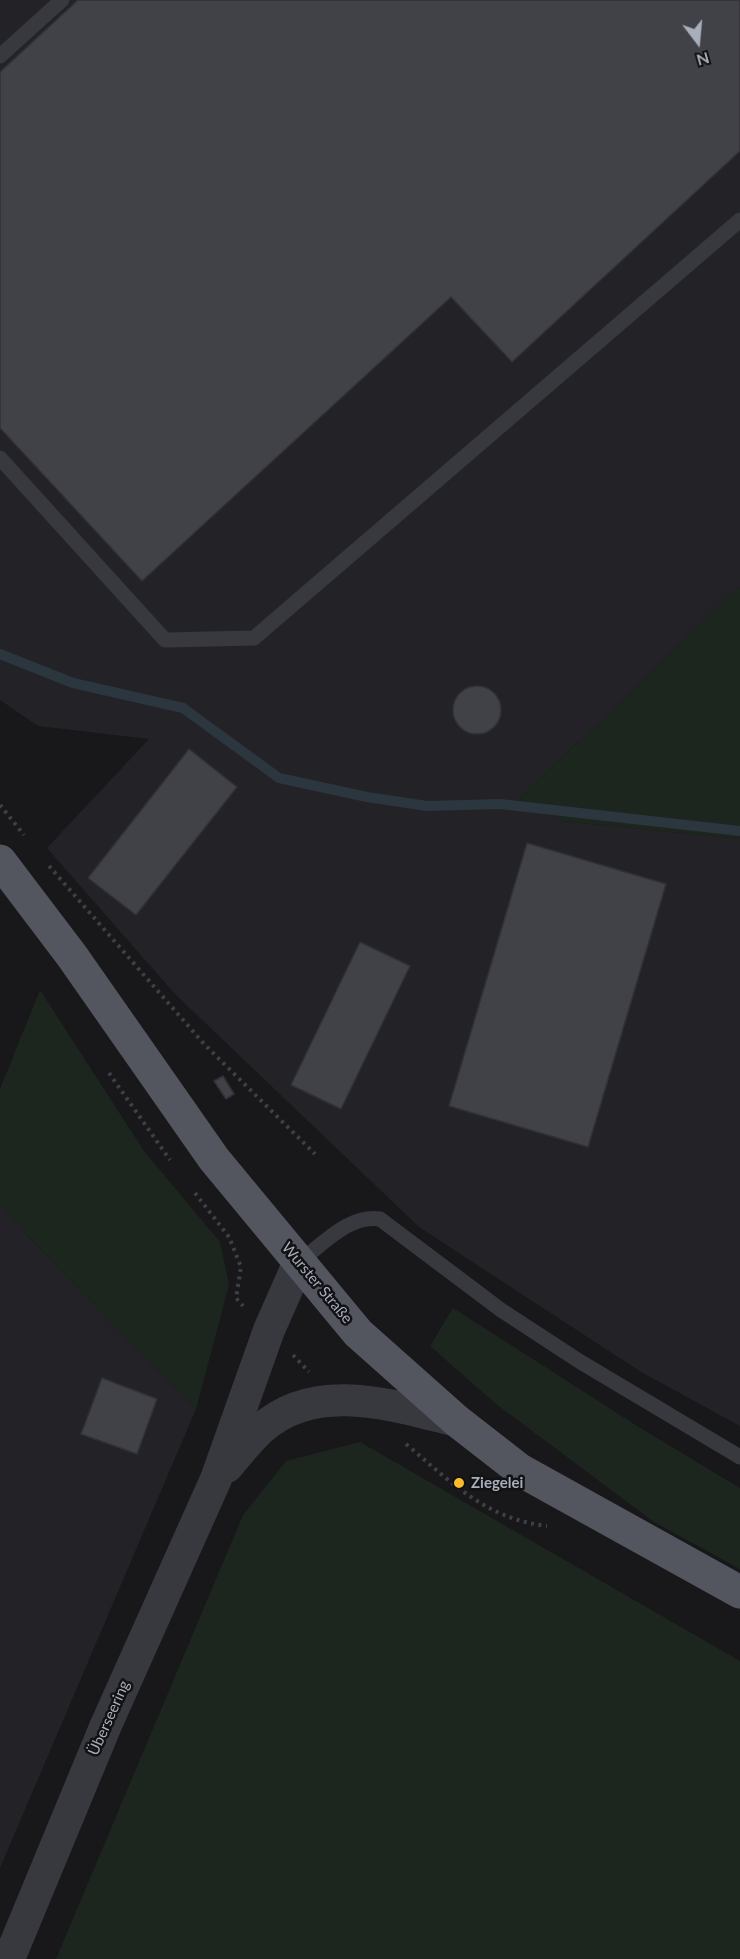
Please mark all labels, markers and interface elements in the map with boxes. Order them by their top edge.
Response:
north arrow [668,12,728,72]
text: N [695,49,712,71]
street label: Wurster Straße [278,1239,356,1327]
place label: Ziegelei [471,1474,523,1492]
marker: Ziegelei [452,1476,466,1490]
street label: Überseering [84,1678,134,1758]

